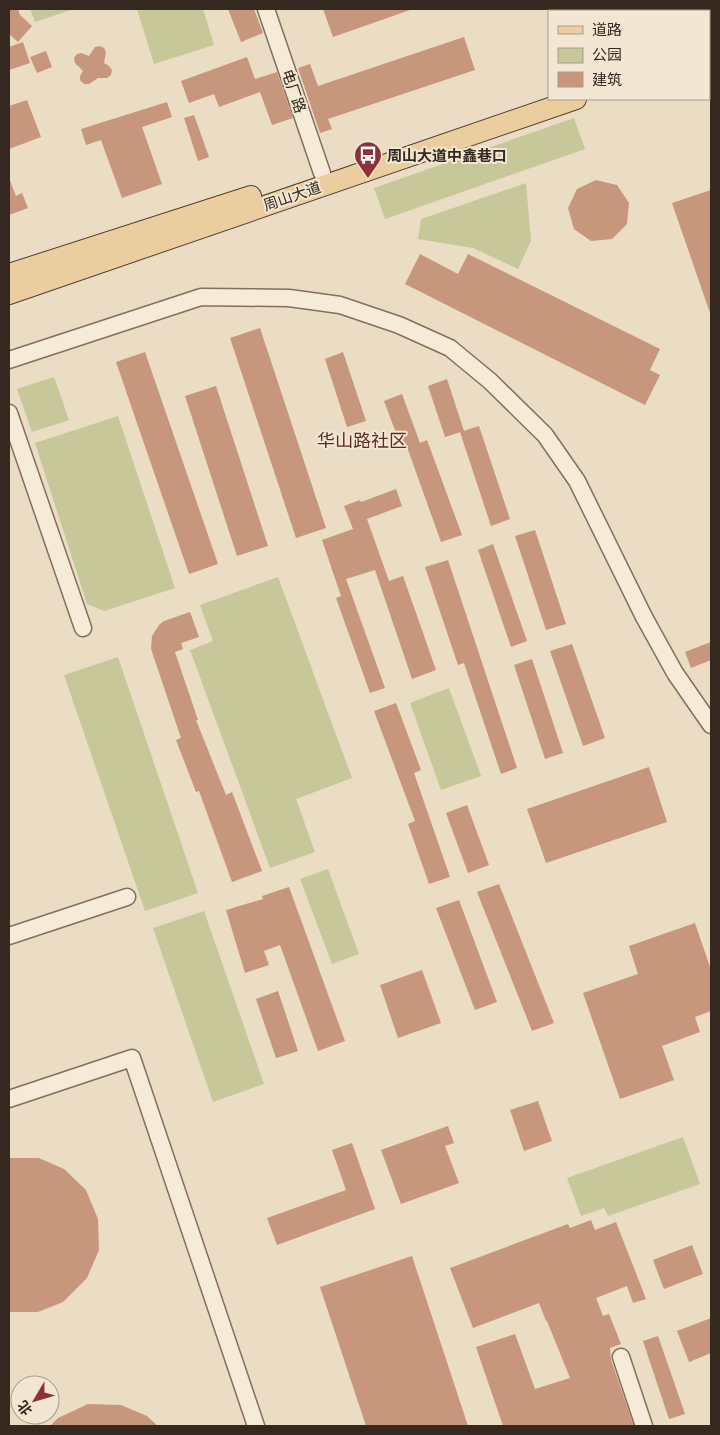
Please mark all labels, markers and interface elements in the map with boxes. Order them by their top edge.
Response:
legend [548,10,710,100]
text: 道路 [592,20,622,39]
text: 公园 [592,45,622,64]
street label: 电厂路 [278,67,310,115]
text: 建筑 [592,70,622,89]
bus stop icon: 周山大道中鑫巷口 [353,140,383,179]
place label: 周山大道中鑫巷口 [387,146,507,165]
street label: 周山大道 [261,177,323,215]
district label: 华山路社区 [317,429,407,452]
north arrow [10,1375,60,1425]
text: 北 [13,1397,36,1419]

